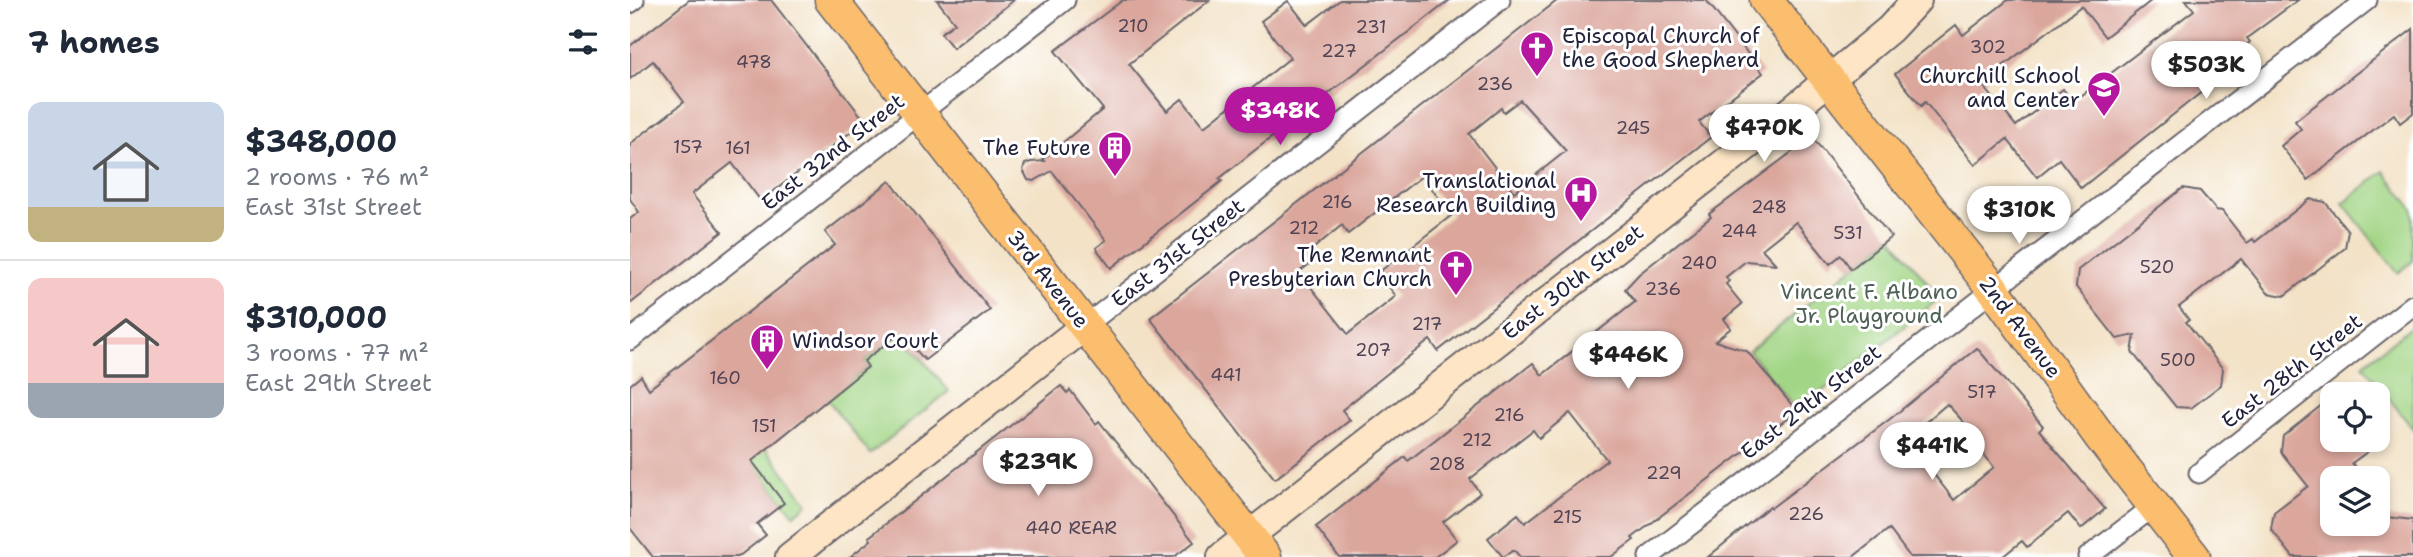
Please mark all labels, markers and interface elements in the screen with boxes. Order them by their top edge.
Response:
house number: 210 [1117,14,1149,38]
house number: 231 [1356,15,1386,39]
text: 7 homes [28,22,160,63]
place label: Episcopal Church of the Good Shepherd [1562,22,1760,74]
icon: filters [564,23,602,61]
church icon: Episcopal Church of the Good Shepherd [1518,29,1556,78]
house number: 302 [1970,35,2006,59]
house number: 227 [1321,39,1357,63]
pin: $503K [2157,42,2255,101]
text: $503K [2167,49,2245,79]
house number: 478 [736,50,772,74]
place label: Churchill School and Center [1919,62,2081,114]
school or university icon: Churchill School and Center [2085,69,2123,118]
house number: 236 [1477,72,1513,96]
street label: East 32nd Street [756,87,910,217]
pin: $348K [1231,88,1329,147]
text: $348K [1240,95,1320,125]
pin: $470K [1715,104,1813,164]
text: $470K [1725,112,1803,142]
house number: 245 [1616,116,1650,140]
text: $348,000 [245,121,397,162]
building icon: The Future [1096,129,1134,178]
icon: home [84,130,168,214]
place label: The Future [983,134,1091,162]
house number: 157 [673,135,703,159]
house number: 161 [725,136,751,160]
text: 2 rooms · 76 m² [245,162,429,192]
place label: Translational Research Building [1376,167,1557,219]
hospital icon: Translational Research Building [1562,174,1600,223]
pin: $310K [1970,187,2068,246]
house number: 216 [1321,190,1353,214]
text: East 31st Street [245,192,422,222]
street label: East 31st Street [1106,192,1250,314]
text: $310K [1983,194,2055,224]
house number: 248 [1751,195,1787,219]
house number: 212 [1289,216,1319,240]
street label: East 30th Street [1497,218,1649,346]
house number: 244 [1721,219,1757,243]
house number: 531 [1833,221,1863,245]
street label: 3rd Avenue [1001,224,1095,334]
place label: The Remnant Presbyterian Church [1228,241,1432,293]
church icon: The Remnant Presbyterian Church [1437,248,1475,297]
house number: 240 [1681,251,1717,275]
house number: 520 [2140,255,2174,279]
street label: 2nd Avenue [1972,270,2068,384]
house number: 236 [1645,277,1681,301]
park label: Vincent F. Albano Jr. Playground [1780,278,1958,330]
text: $310,000 [245,297,387,338]
icon: home [84,306,168,390]
street label: East 28th Street [2216,307,2368,435]
house number: 217 [1412,312,1442,336]
building icon: Windsor Court [748,322,786,371]
place label: Windsor Court [792,327,939,355]
pin: $446K [1579,332,1677,391]
text: 3 rooms · 77 m² [245,338,429,368]
house number: 207 [1355,338,1391,362]
street label: East 29th Street [1735,338,1887,466]
text: $446K [1588,339,1668,369]
house number: 500 [2160,348,2196,372]
house number: 441 [1210,363,1242,387]
house number: 160 [709,366,741,390]
text: East 29th Street [245,368,432,398]
house number: 517 [1967,380,1997,404]
map controls [2320,382,2390,536]
button: locate [2320,382,2390,452]
house number: 216 [1493,403,1525,427]
house number: 151 [751,414,777,438]
pin: $441K [1883,422,1981,482]
house number: 212 [1462,428,1492,452]
text: $441K [1896,430,1968,460]
pin: $239K [989,438,1087,498]
text: $239K [999,446,1077,476]
house number: 208 [1429,452,1465,476]
house number: 229 [1646,461,1682,485]
button: layers [2320,466,2390,536]
house number: 226 [1788,502,1824,526]
house number: 215 [1552,505,1582,529]
house number: 440 REAR [1025,516,1117,540]

